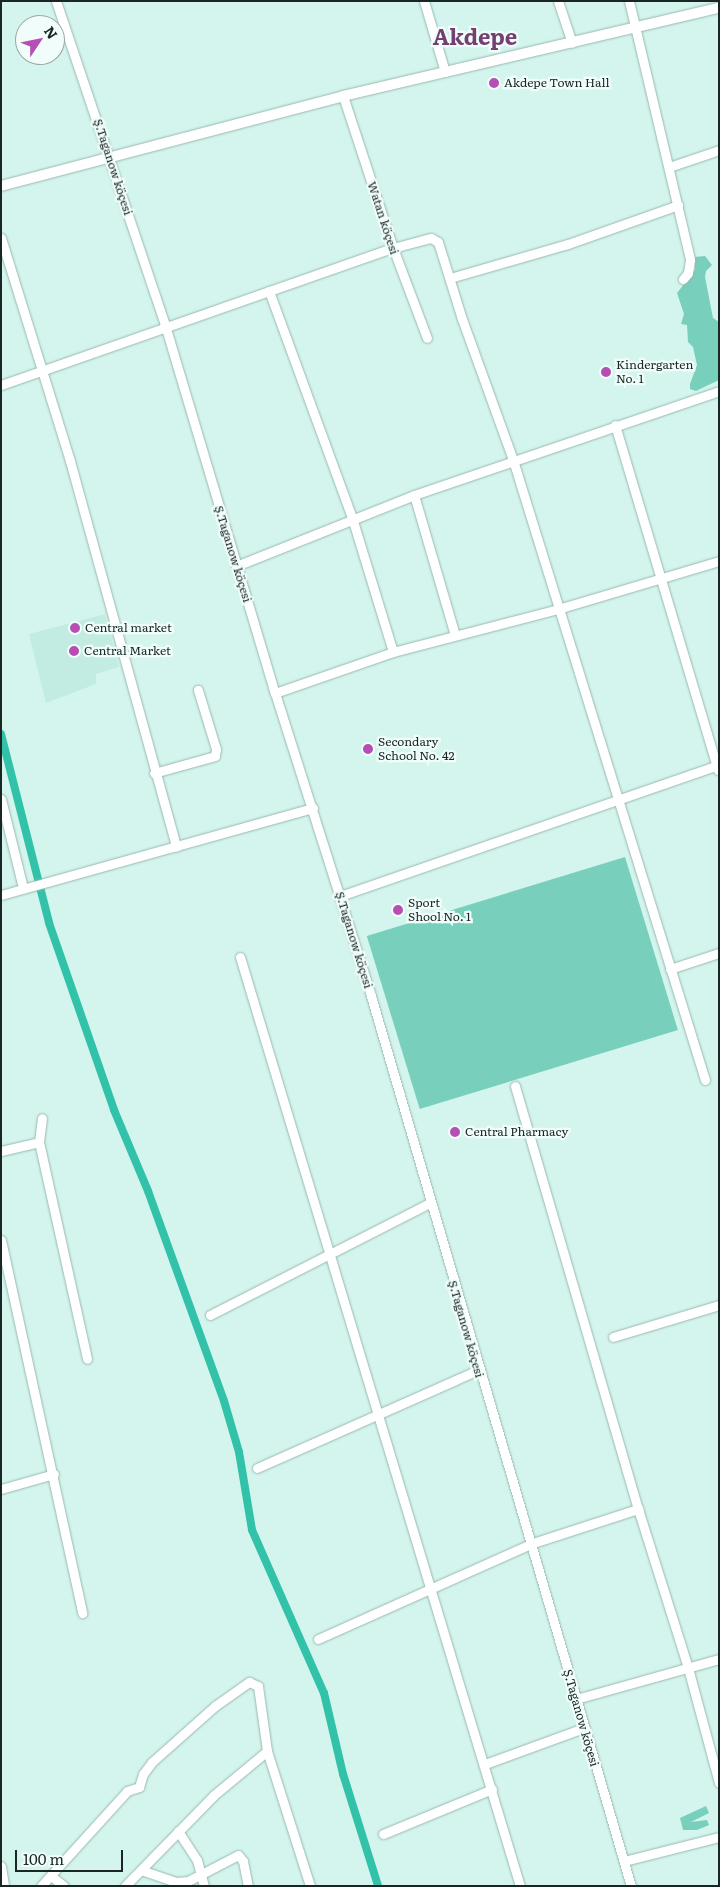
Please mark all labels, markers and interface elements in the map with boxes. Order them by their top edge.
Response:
north arrow [15,15,65,65]
text: N [40,22,63,43]
district label: Akdepe [433,23,517,49]
place label: Akdepe Town Hall [504,76,610,90]
marker: Akdepe Town Hall [488,77,500,89]
street label: Ş.Taganow köçesi [91,117,135,217]
street label: Watan köçesi [364,180,402,256]
place label: Kindergarten No. 1 [616,358,693,386]
marker: Kindergarten No. 1 [600,366,612,378]
street label: Ş.Taganow köçesi [211,504,255,604]
place label: Central market [85,621,172,635]
marker: Central market [69,622,81,634]
place label: Central Market [84,644,171,658]
marker: Central Market [68,645,80,657]
place label: Secondary School No. 42 [378,735,455,763]
marker: Secondary School No. 42 [362,743,374,755]
street label: Ş.Taganow köçesi [332,890,376,990]
place label: Sport Shool No. 1 [408,896,471,924]
marker: Sport Shool No. 1 [392,904,404,916]
place label: Central Pharmacy [465,1125,568,1139]
marker: Central Pharmacy [449,1126,461,1138]
street label: Ş.Taganow köçesi [445,1279,487,1379]
street label: Ş.Taganow köçesi [560,1668,602,1768]
scale bar [18,1840,125,1872]
text: 100 m [23,1847,64,1870]

